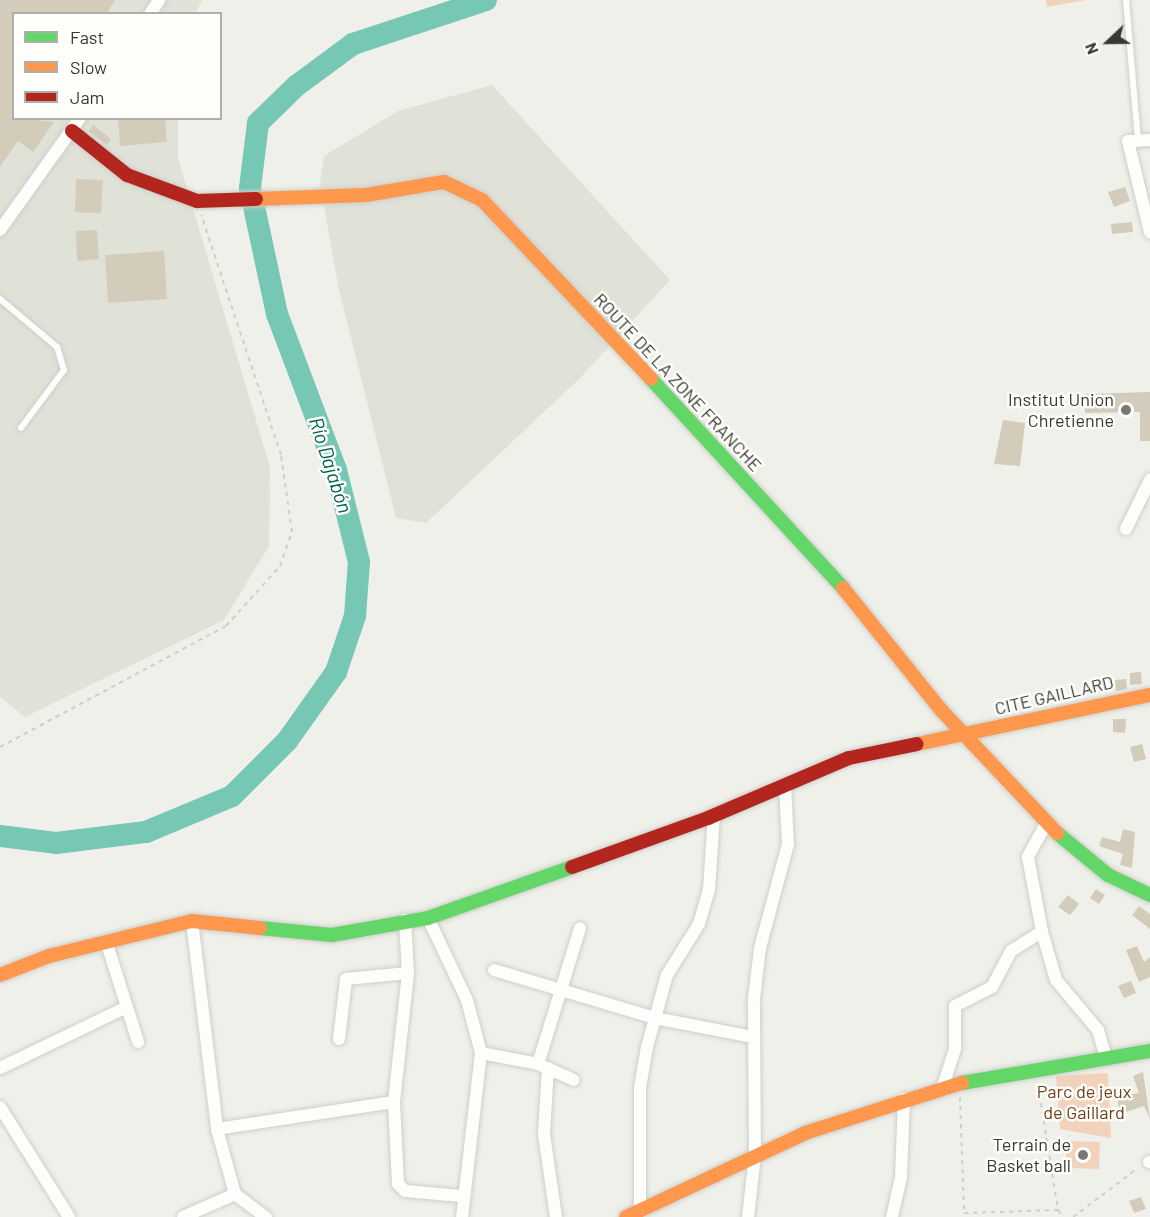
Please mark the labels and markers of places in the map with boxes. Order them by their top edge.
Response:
place label: Institut Union Chretienne [1008,389,1114,432]
marker: Institut Union Chretienne [1119,403,1133,417]
place label: Terrain de Basket ball [986,1134,1071,1176]
marker: Terrain de Basket ball [1076,1148,1090,1162]

